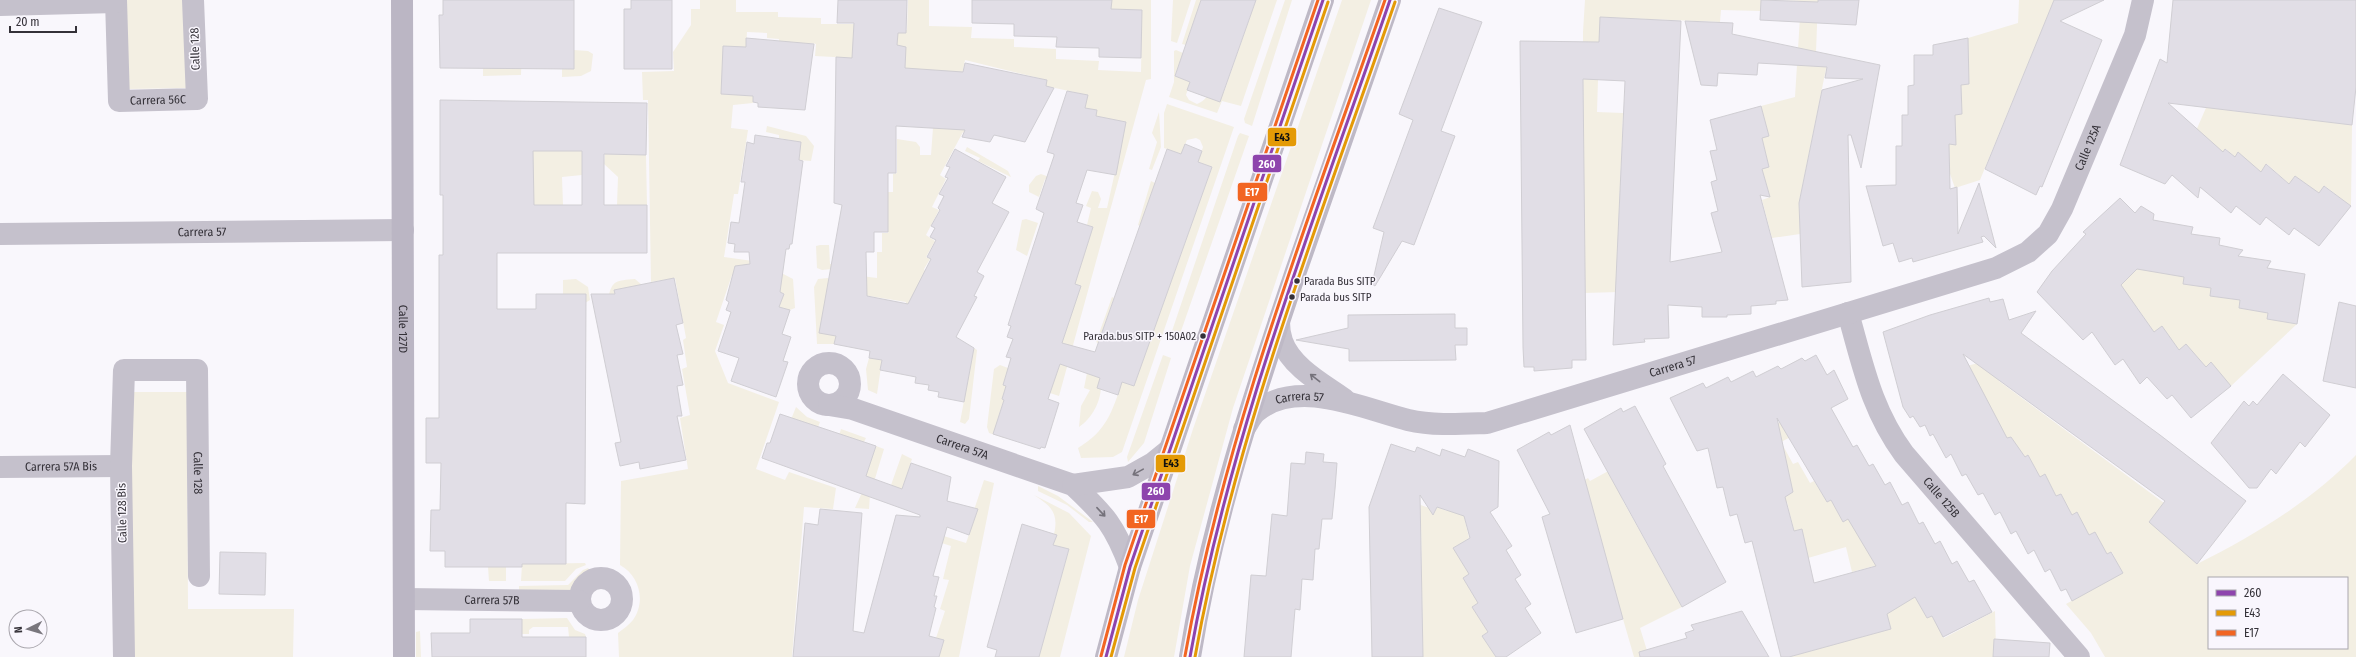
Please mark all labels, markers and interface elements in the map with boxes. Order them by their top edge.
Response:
scale bar [10,8,76,34]
text: 20 m [16,15,40,29]
street label: Calle 128 [187,27,203,71]
street label: Carrera 56C [130,92,186,108]
street label: Calle 125A [2072,122,2104,173]
line badge: E43 [1267,127,1297,147]
text: E43 [1274,131,1290,144]
line badge: 260 [1252,154,1282,173]
text: 260 [1258,158,1275,171]
line badge: E17 [1237,182,1268,202]
text: E17 [1245,186,1259,199]
street label: Carrera 57 [178,225,226,239]
place label: Parada Bus SITP [1304,275,1376,288]
marker: Parada Bus SITP [1292,276,1302,286]
place label: Parada bus SITP [1300,291,1372,304]
marker: Parada bus SITP [1287,292,1297,302]
street label: Calle 127D [396,305,410,353]
place label: Parada.bus SITP + 150A02 [1083,330,1196,343]
marker: Parada.bus SITP + 150A02 [1198,331,1208,341]
street label: Carrera 57 [1647,353,1698,380]
one-way arrow [1310,374,1321,382]
street label: Carrera 57 [1274,389,1325,407]
street label: Carrera 57A [934,431,991,463]
street label: Calle 128 [191,451,205,494]
line badge: E43 [1155,454,1186,473]
text: E43 [1163,457,1179,470]
street label: Carrera 57A Bis [25,459,97,474]
one-way arrow [1132,469,1144,477]
street label: Calle 125B [1920,474,1963,521]
line badge: 260 [1141,482,1171,501]
street label: Calle 128 Bis [114,483,130,543]
text: 260 [1147,485,1164,498]
one-way arrow [1096,507,1106,517]
line badge: E17 [1126,509,1156,529]
text: E17 [1134,513,1148,526]
legend [2208,577,2348,649]
text: 260 [2244,586,2262,600]
street label: Carrera 57B [464,593,520,607]
text: E43 [2244,606,2260,620]
north arrow [8,609,48,649]
text: N [12,626,25,634]
text: E17 [2244,626,2259,640]

